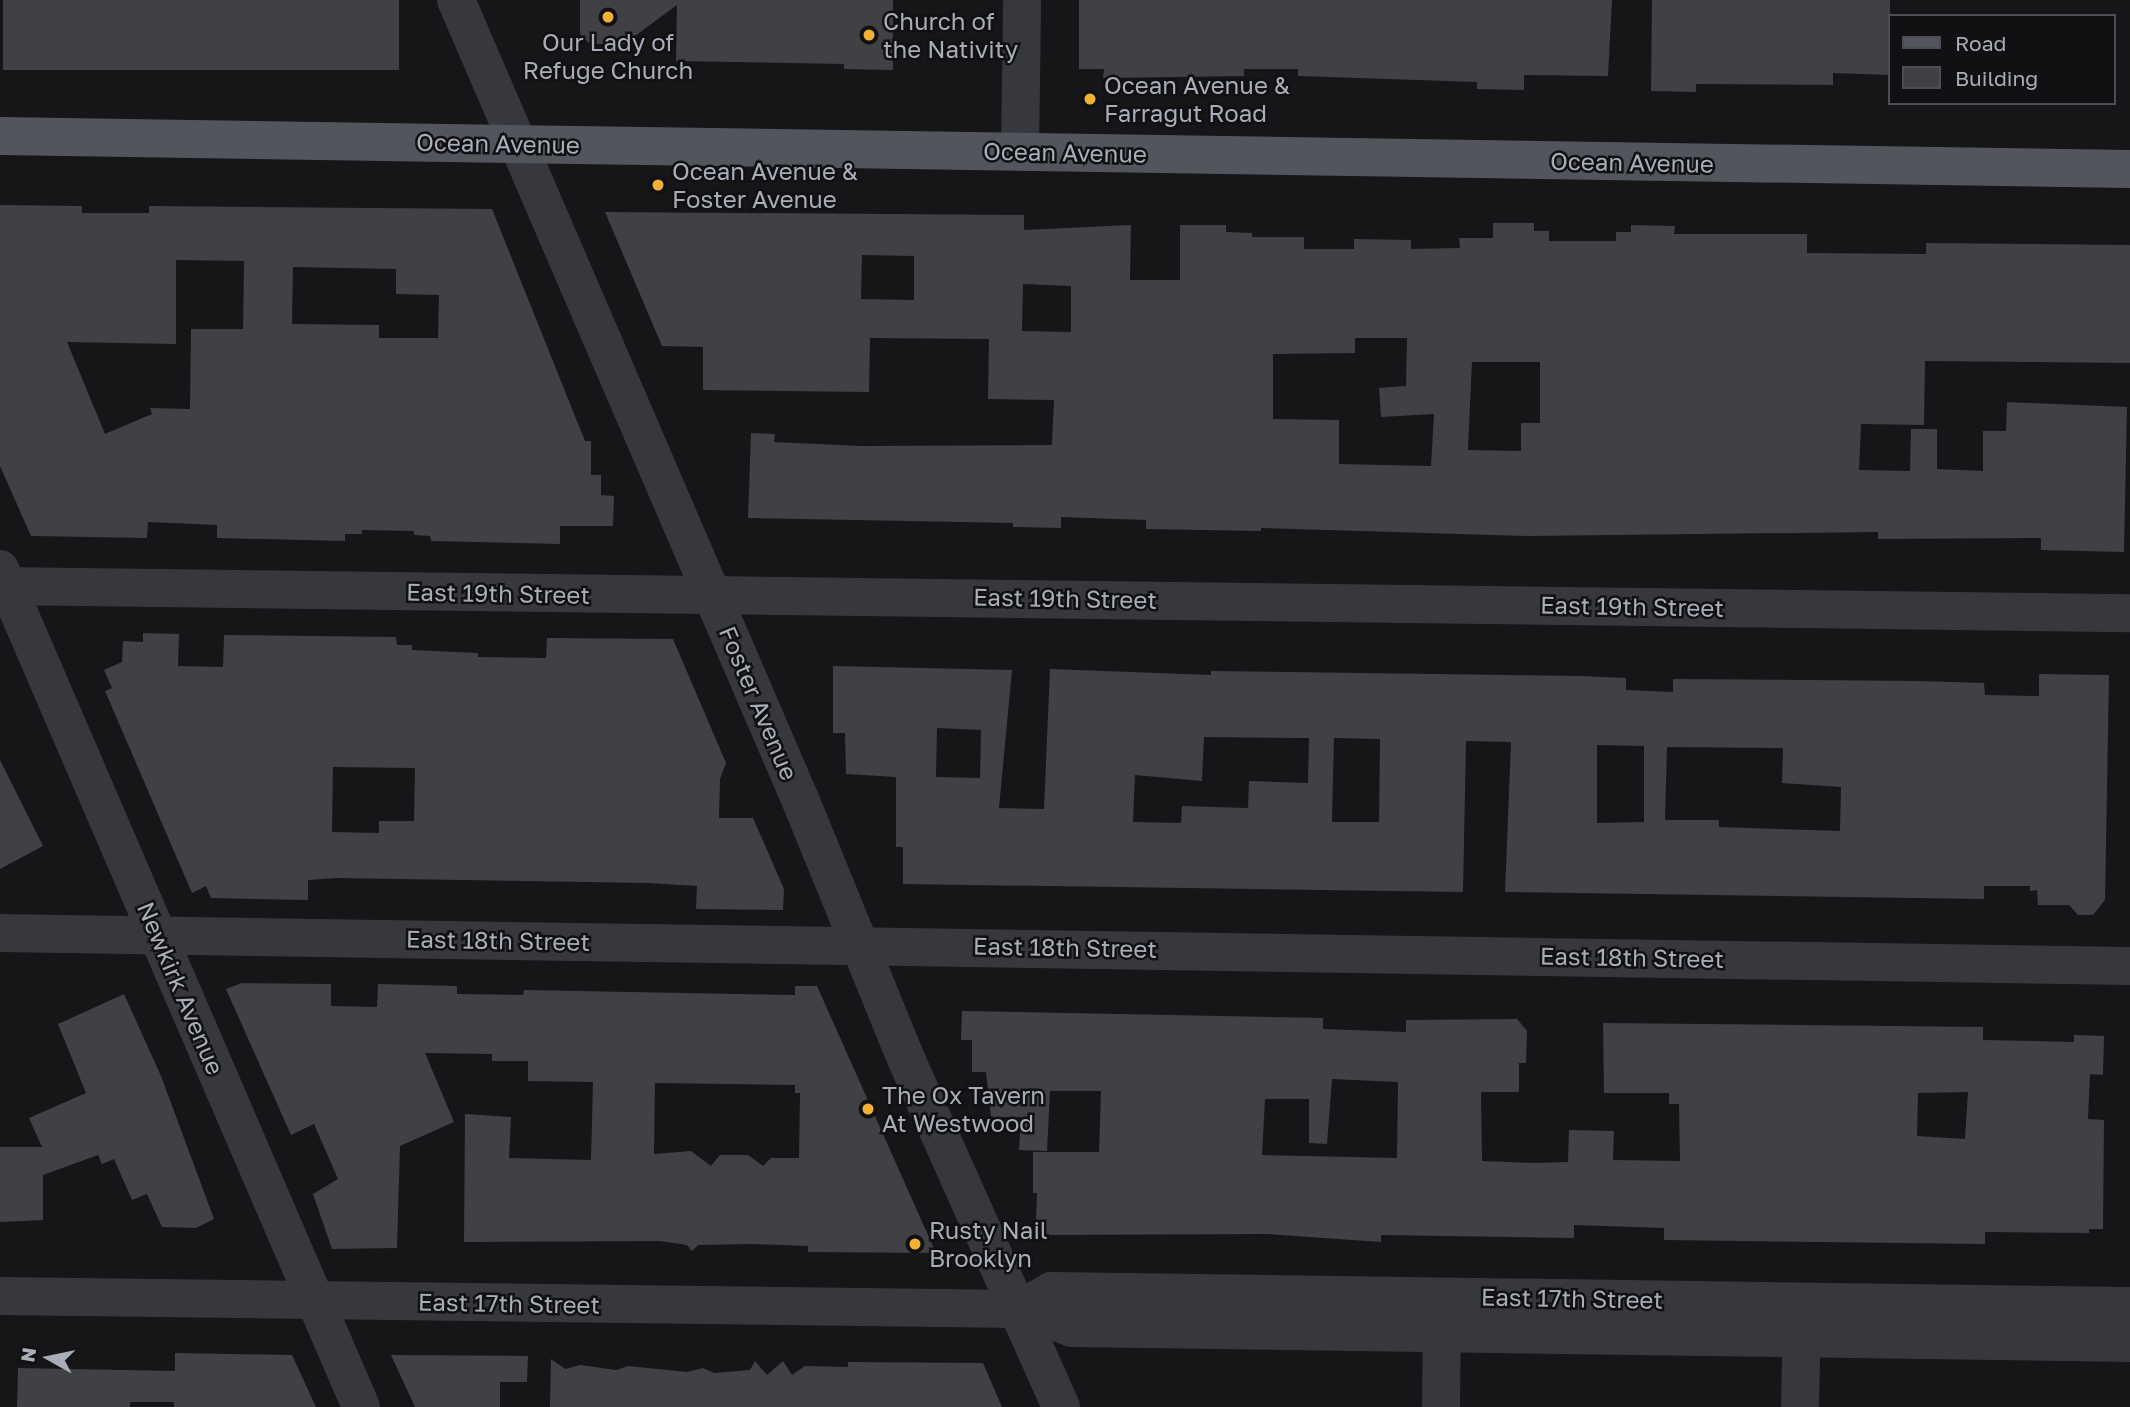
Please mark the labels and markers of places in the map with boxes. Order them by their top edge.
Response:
place label: Church of the Nativity [883,7,1018,63]
marker: Our Lady of Refuge Church [600,9,616,25]
marker: Church of the Nativity [861,27,877,43]
place label: Our Lady of Refuge Church [523,28,693,84]
place label: Ocean Avenue & Farragut Road [1104,71,1290,127]
marker: Ocean Avenue & Farragut Road [1082,91,1098,107]
place label: Ocean Avenue & Foster Avenue [672,157,858,213]
marker: Ocean Avenue & Foster Avenue [650,177,666,193]
place label: The Ox Tavern At Westwood [882,1081,1045,1137]
marker: The Ox Tavern At Westwood [860,1101,876,1117]
place label: Rusty Nail Brooklyn [929,1216,1048,1272]
marker: Rusty Nail Brooklyn [907,1236,923,1252]

